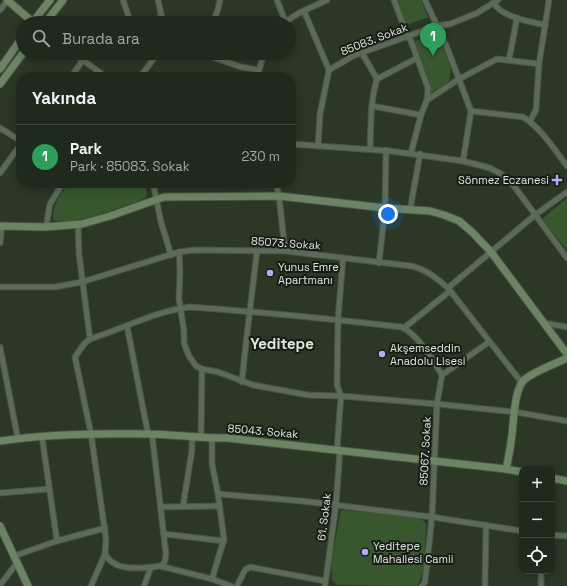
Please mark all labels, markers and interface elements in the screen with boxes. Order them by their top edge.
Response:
search box [16,16,296,60]
street label: 85083. Sokak [338,20,410,58]
pin: 1 [420,23,446,56]
icon: search [30,27,52,49]
text: Burada ara [62,29,140,48]
text: Yakında [32,87,96,109]
text: Park [70,139,102,158]
text: 1 [42,148,48,165]
text: 230 m [242,148,280,165]
text: Park · 85083. Sokak [70,158,190,175]
place label: Sönmez Eczanesi [458,173,549,187]
marker: Sönmez Eczanesi [552,175,562,185]
your location [378,204,398,224]
street label: 85073. Sokak [251,234,321,252]
place label: Yunus Emre Apartmanı [278,260,339,287]
marker: Yunus Emre Apartmanı [265,268,275,278]
district label: Yeditepe [250,334,314,353]
place label: Akşemseddin Anadolu Lisesi [390,341,466,368]
marker: Akşemseddin Anadolu Lisesi [377,349,387,359]
street label: 85067. Sokak [416,416,434,486]
street label: 85043. Sokak [227,421,299,441]
map controls [519,466,555,574]
button: + [519,466,555,502]
street label: 61. Sokak [314,492,334,542]
button: − [519,502,555,538]
button: locate [519,538,555,574]
place label: Yeditepe Mahallesi Camii [373,539,454,566]
marker: Yeditepe Mahallesi Camii [360,547,370,557]

